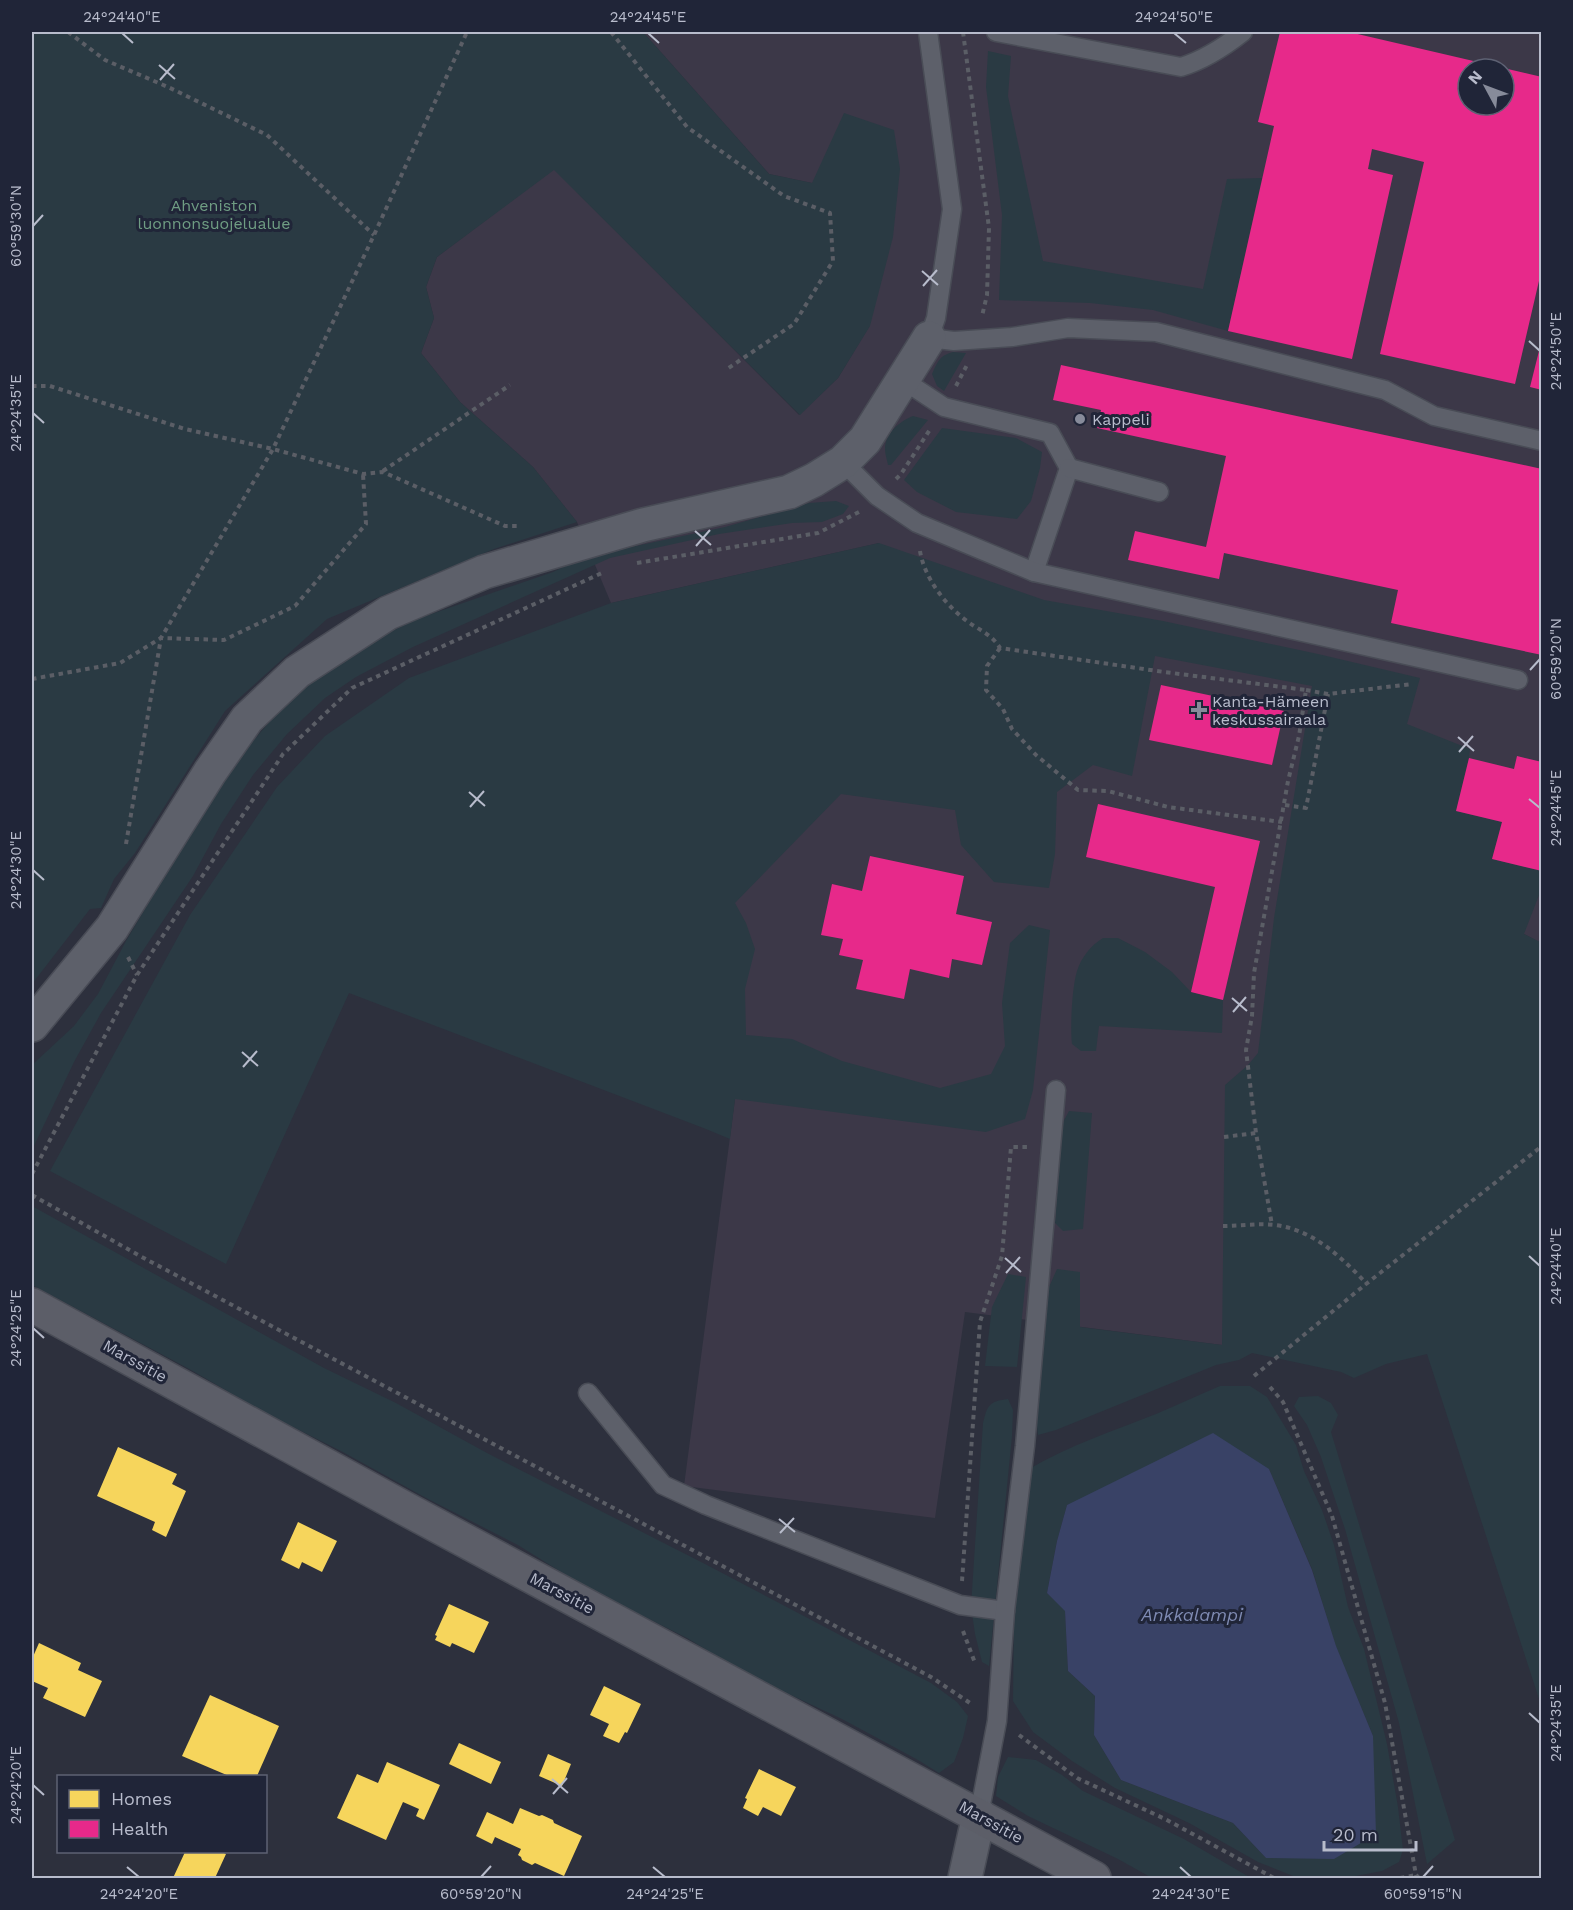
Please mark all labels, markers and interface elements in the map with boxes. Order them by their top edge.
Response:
text: 24°24'40"E [83,8,161,26]
text: 24°24'45"E [610,8,686,26]
text: 24°24'50"E [1135,8,1213,26]
north arrow [1456,57,1516,117]
text: N [1464,67,1486,88]
text: 60°59'30"N [7,185,25,267]
park label: Ahveniston luonnonsuojelualue [138,196,290,233]
text: 24°24'50"E [1547,312,1565,390]
text: 24°24'35"E [7,374,25,452]
place label: Kappeli [1092,410,1150,429]
marker: Kappeli [1073,412,1087,426]
text: 60°59'20"N [1547,618,1565,700]
place label: Kanta-Hämeen keskussairaala [1212,692,1329,729]
marker: Kanta-Hämeen keskussairaala [1190,701,1208,719]
text: 24°24'45"E [1547,770,1565,846]
text: 24°24'30"E [7,831,25,909]
text: 24°24'40"E [1547,1227,1565,1305]
text: 24°24'25"E [7,1289,25,1367]
street label: Marssitie [100,1336,170,1386]
street label: Marssitie [527,1568,597,1618]
water label: Ankkalampi [1140,1604,1244,1625]
text: 24°24'35"E [1547,1684,1565,1762]
text: 24°24'20"E [7,1746,25,1824]
legend [57,1775,267,1853]
text: Homes [111,1788,172,1809]
street label: Marssitie [956,1797,1026,1847]
scale bar [1324,1814,1416,1852]
text: Health [111,1818,168,1839]
text: 20 m [1333,1824,1378,1845]
text: 24°24'20"E [100,1885,178,1903]
text: 60°59'20"N [440,1885,522,1903]
text: 24°24'25"E [626,1885,704,1903]
text: 24°24'30"E [1152,1885,1230,1903]
text: 60°59'15"N [1384,1885,1462,1903]

